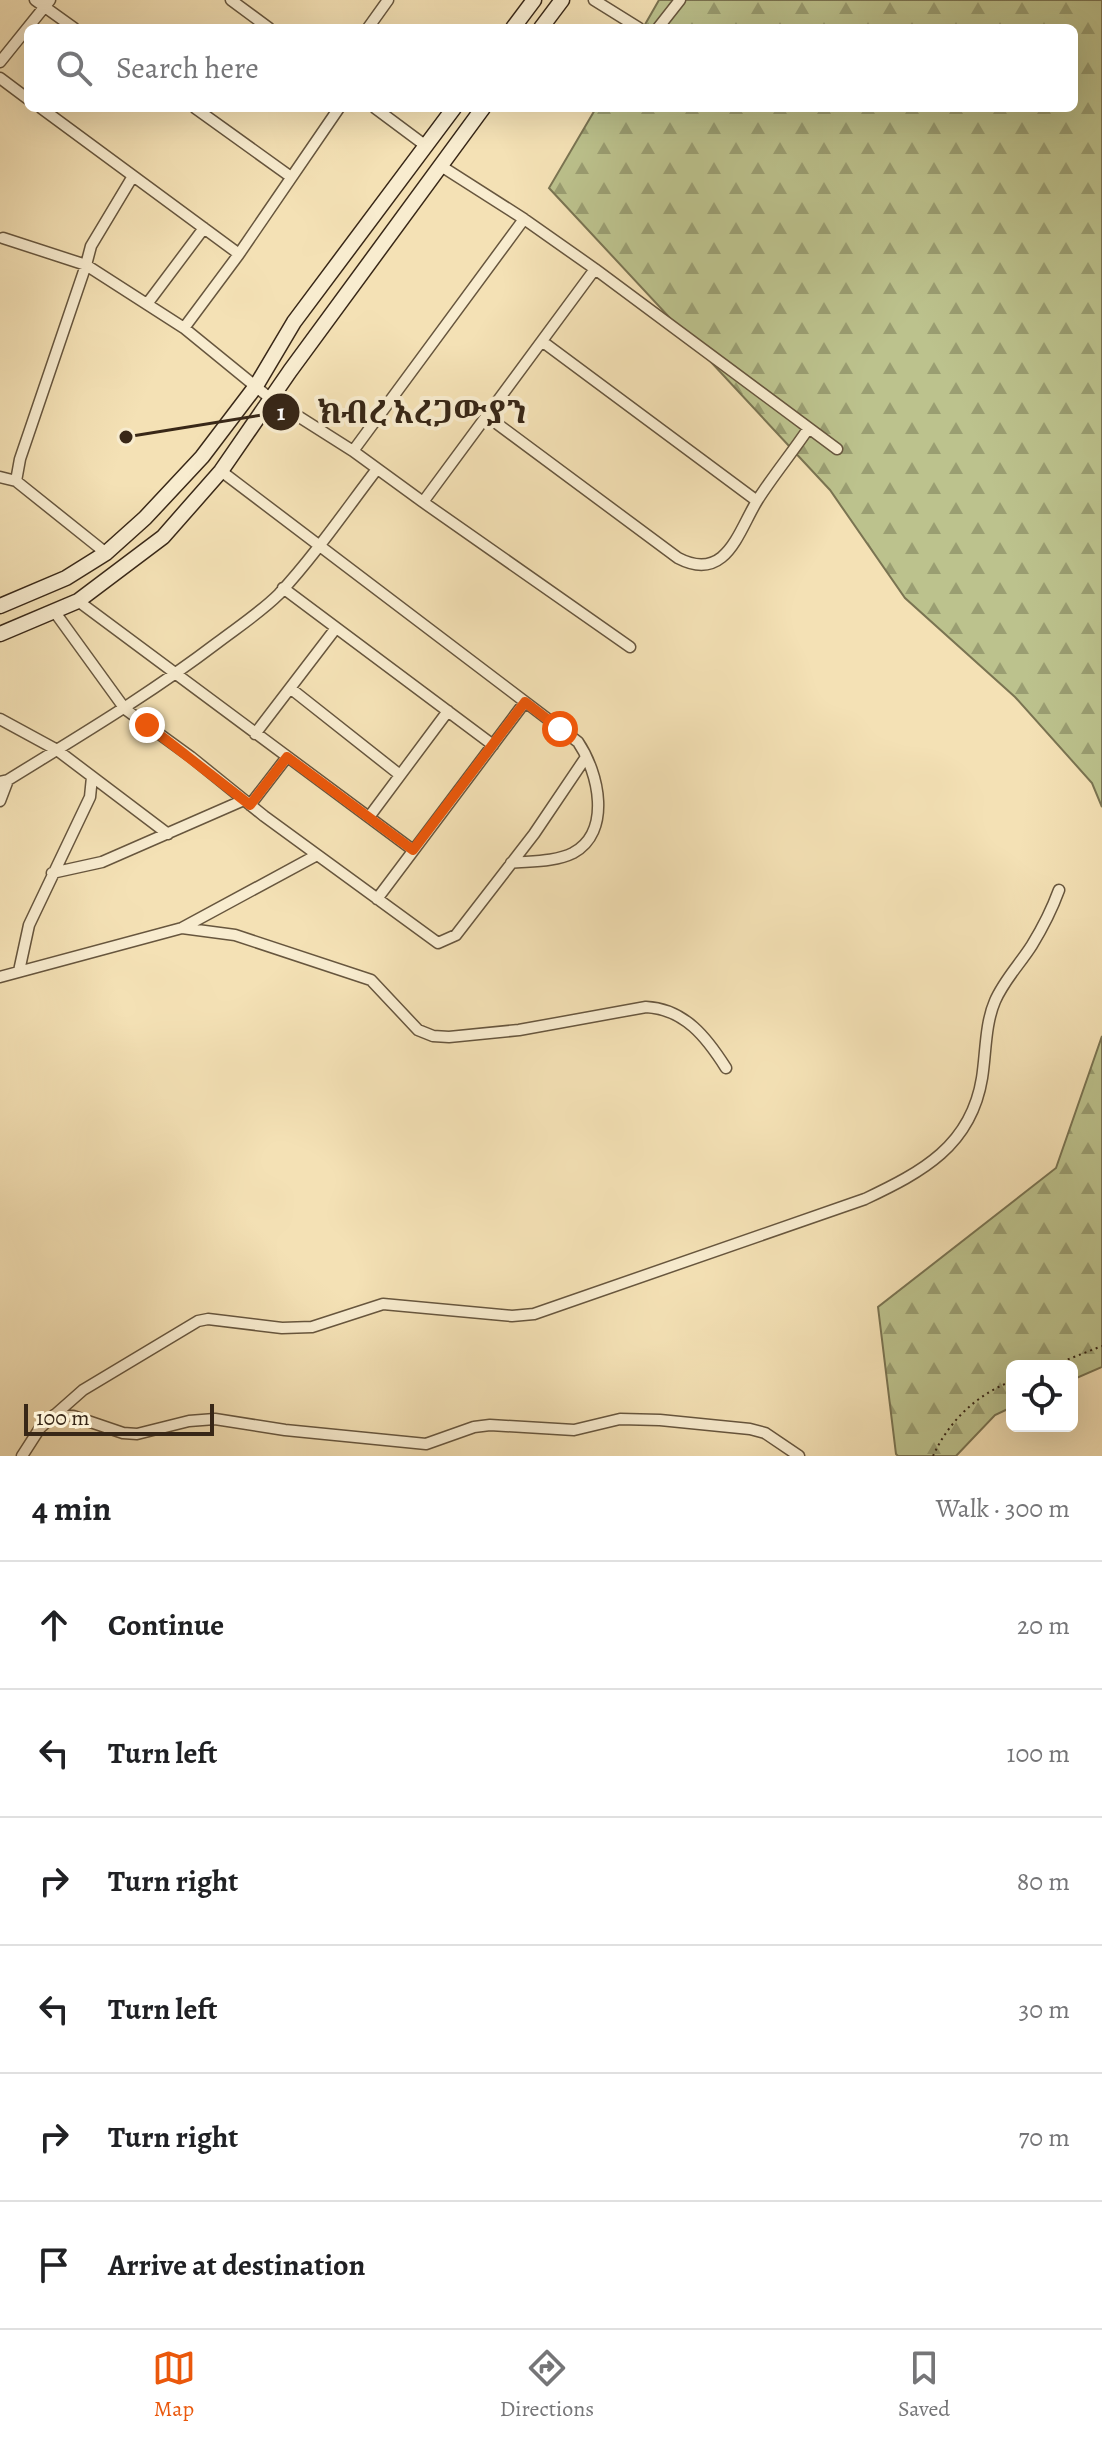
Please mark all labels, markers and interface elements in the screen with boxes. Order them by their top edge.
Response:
search box [24,24,1078,112]
icon: search [52,46,96,90]
text: Search here [116,48,259,88]
callout: ክብረ አረጋውያን [261,384,543,440]
text: ክብረ አረጋውያን [317,390,527,434]
text: 1 [277,396,286,428]
route end [129,707,165,743]
route start [542,711,578,747]
map controls [1006,1360,1078,1432]
button: locate [1006,1360,1078,1432]
scale bar [24,1400,214,1436]
text: 100 m [36,1403,90,1433]
text: 4 min [32,1485,111,1532]
text: Walk · 300 m [936,1491,1070,1526]
icon: ahead [32,1603,76,1647]
text: Continue [108,1605,224,1645]
text: 20 m [1017,1608,1070,1643]
icon: left [32,1731,76,1775]
text: Turn left [108,1733,217,1773]
text: 100 m [1007,1736,1070,1771]
icon: right [32,1859,76,1903]
text: Turn right [108,1861,238,1901]
text: 80 m [1017,1864,1070,1899]
icon: left [32,1987,76,2031]
text: Turn left [108,1989,217,2029]
text: 30 m [1019,1992,1070,2027]
icon: right [32,2115,76,2159]
text: Turn right [108,2117,238,2157]
text: 70 m [1018,2120,1070,2155]
icon: arrive [32,2243,76,2287]
text: Arrive at destination [108,2245,365,2285]
tab: Map [152,2346,196,2424]
tab: Directions [500,2346,594,2424]
tab: Saved [898,2346,950,2424]

